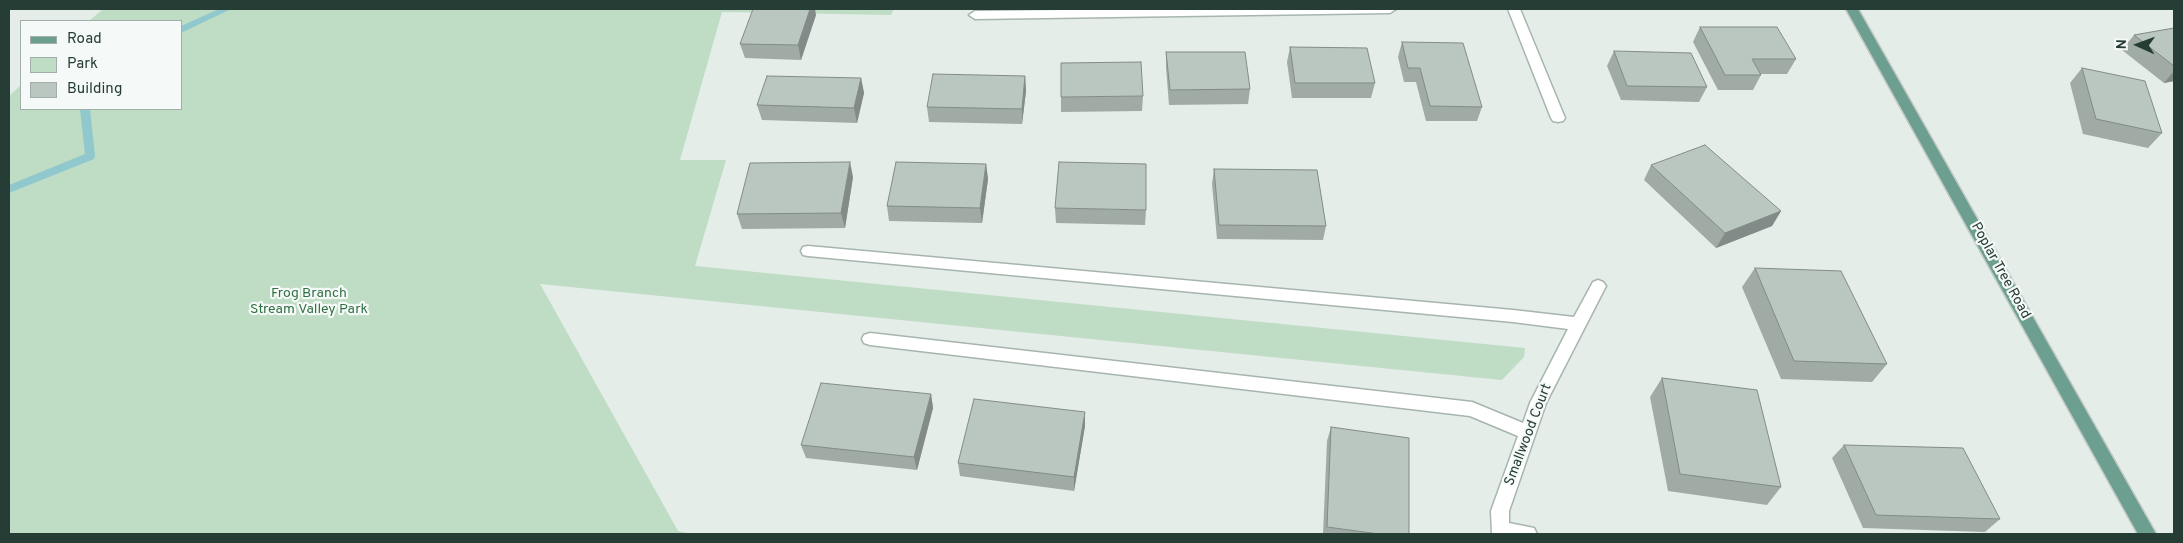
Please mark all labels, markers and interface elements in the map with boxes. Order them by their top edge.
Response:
legend [20,20,182,110]
north arrow [2113,20,2163,70]
text: Road [67,30,102,49]
text: N [2114,39,2131,50]
text: Park [67,55,98,74]
text: Building [67,80,122,99]
street label: Poplar Tree Road [1967,220,2033,322]
park label: Frog Branch Stream Valley Park [250,286,368,318]
street label: Smallwood Court [1502,382,1556,488]

